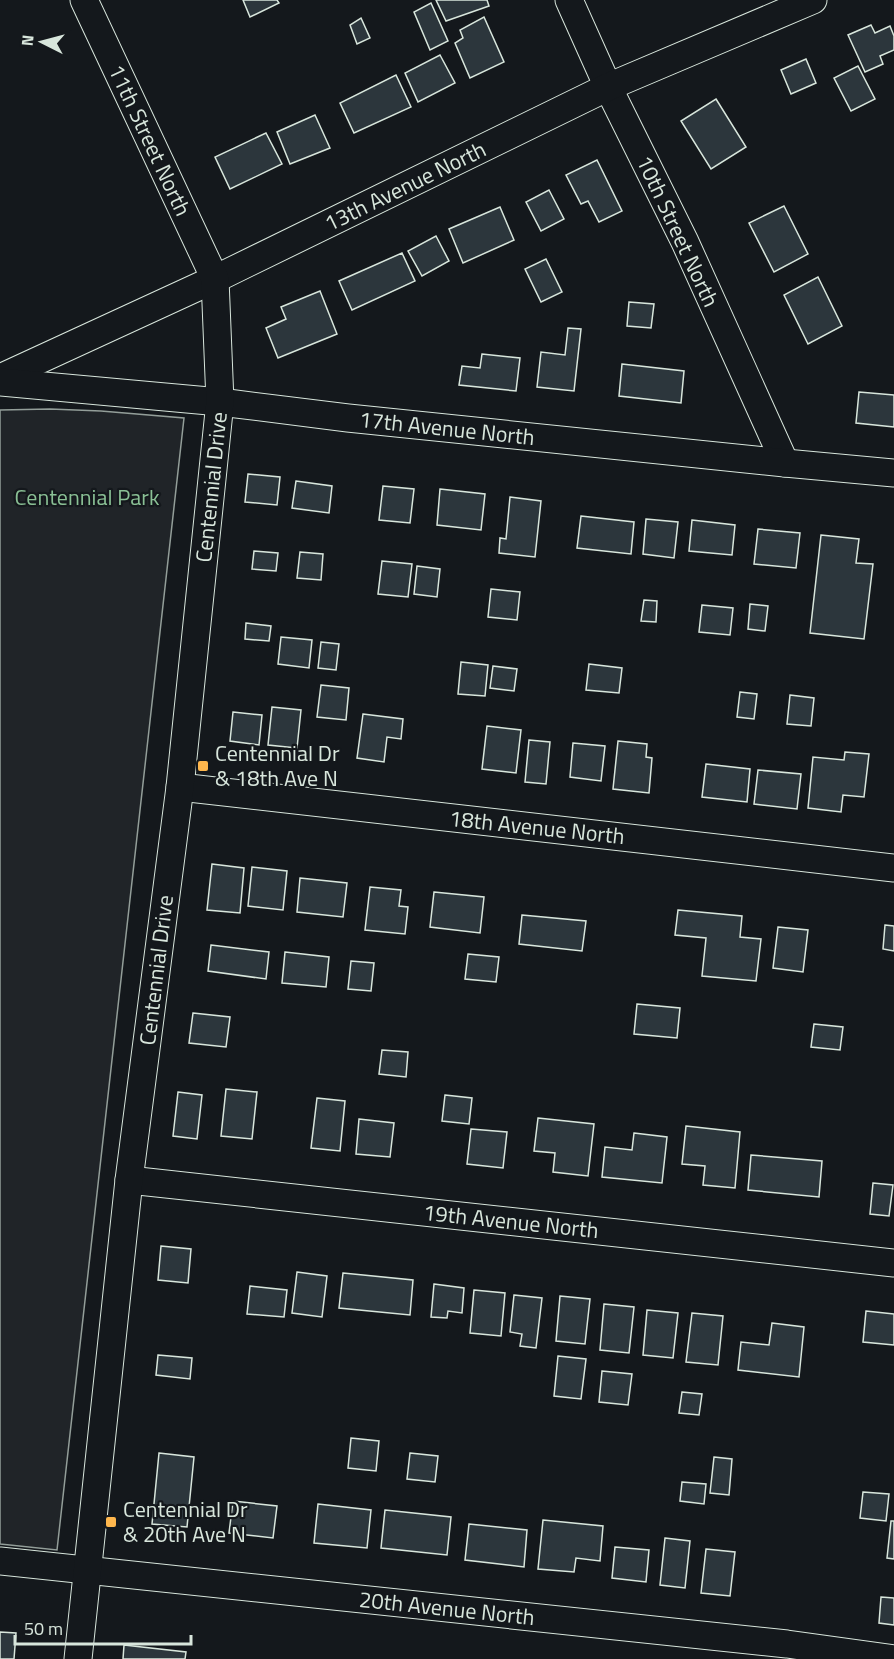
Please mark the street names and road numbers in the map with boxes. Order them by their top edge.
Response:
street label: 11th Street North [100,58,200,222]
street label: 13th Avenue North [318,132,492,240]
street label: 10th Street North [628,149,728,313]
street label: 17th Avenue North [358,402,536,454]
street label: Centennial Drive [186,410,236,564]
street label: 18th Avenue North [448,801,626,853]
street label: Centennial Drive [130,893,182,1047]
street label: 19th Avenue North [422,1195,600,1247]
street label: 20th Avenue North [358,1582,536,1634]

